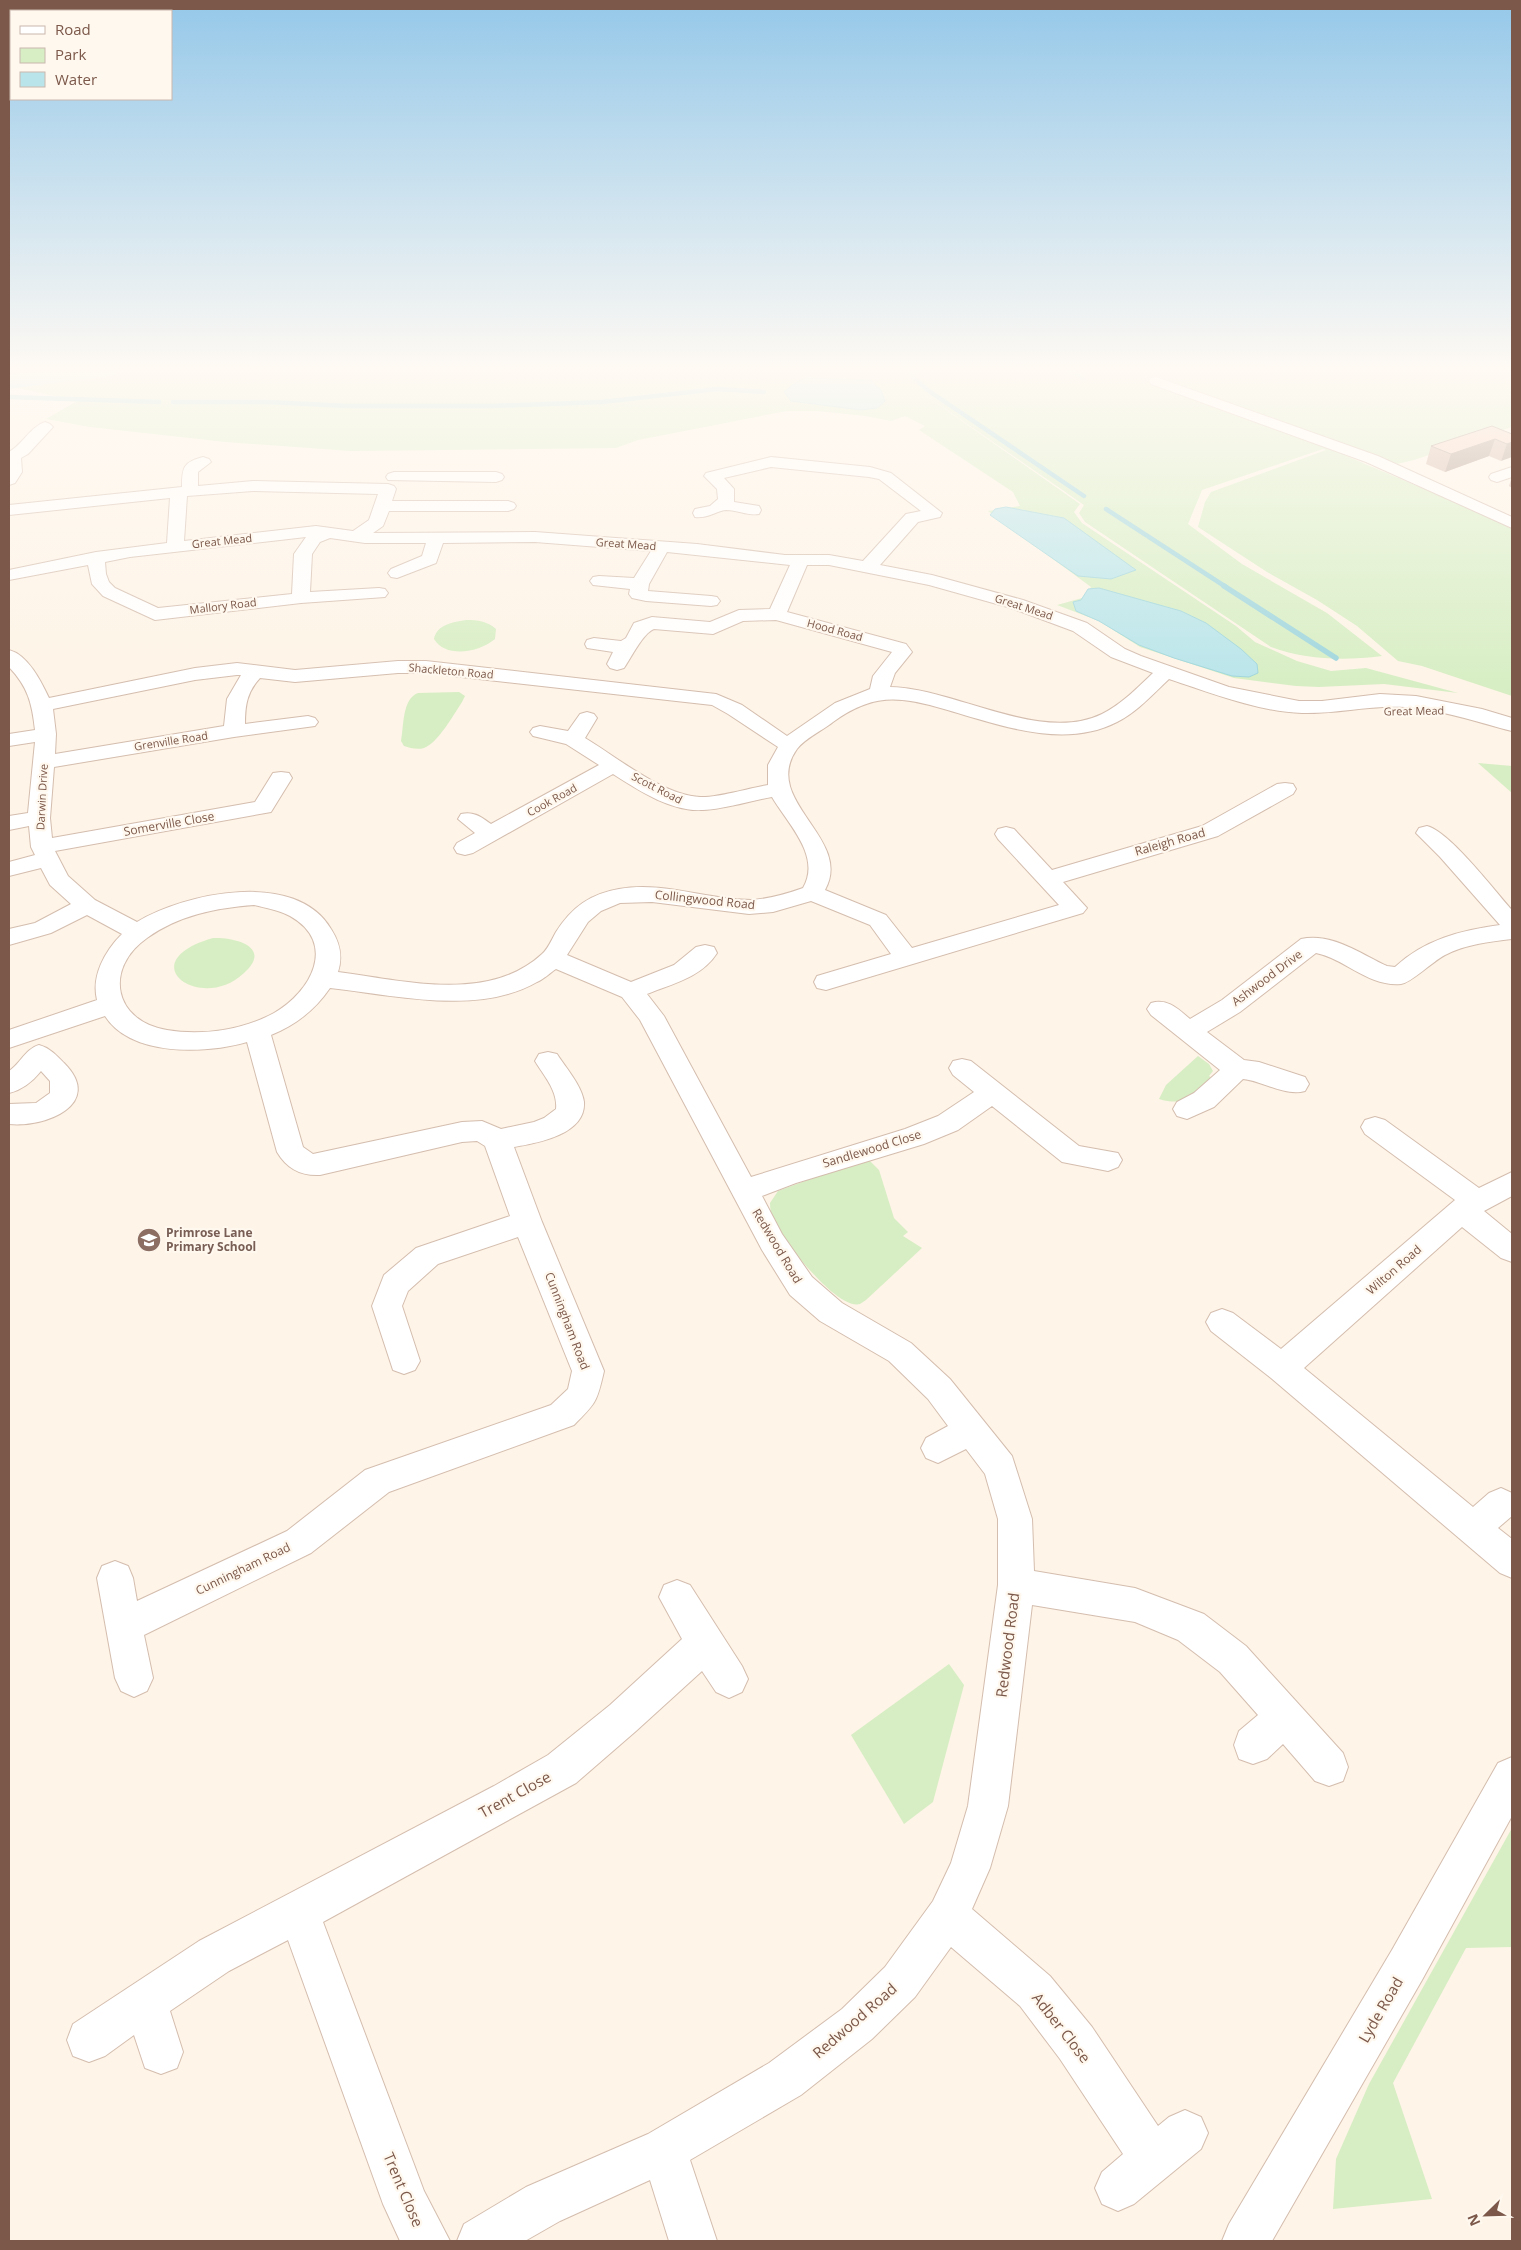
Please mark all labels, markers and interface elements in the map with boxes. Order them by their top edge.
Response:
legend [10,10,172,100]
text: Road [55,19,91,39]
text: Park [55,44,86,64]
text: Water [55,69,97,89]
street label: Great Mead [191,530,253,551]
street label: Great Mead [595,534,657,553]
street label: Great Mead [993,590,1055,623]
street label: Mallory Road [189,594,257,617]
street label: Hood Road [806,615,865,644]
street label: Shackleton Road [408,659,494,682]
street label: Great Mead [1384,702,1444,719]
street label: Grenville Road [133,727,209,754]
street label: Darwin Drive [32,763,51,831]
street label: Scott Road [629,768,685,807]
street label: Cook Road [524,780,579,819]
street label: Somerville Close [122,807,216,840]
street label: Raleigh Road [1133,823,1207,860]
street label: Collingwood Road [654,886,756,913]
street label: Ashwood Drive [1228,945,1306,1010]
street label: Sandlewood Close [821,1125,923,1172]
street label: Redwood Road [748,1205,806,1286]
place label: Primrose Lane Primary School [166,1224,256,1255]
school or university icon: Primrose Lane Primary School [136,1227,162,1253]
street label: Wilton Road [1363,1241,1425,1298]
street label: Cunningham Road [541,1269,594,1372]
street label: Cunningham Road [193,1538,293,1599]
street label: Redwood Road [991,1591,1023,1698]
street label: Trent Close [475,1766,554,1822]
street label: Lyde Road [1353,1973,1407,2046]
street label: Redwood Road [808,1978,901,2062]
street label: Adber Close [1028,1988,1096,2067]
street label: Trent Close [379,2149,429,2230]
north arrow [1461,2190,1511,2240]
text: N [1463,2211,1485,2229]

